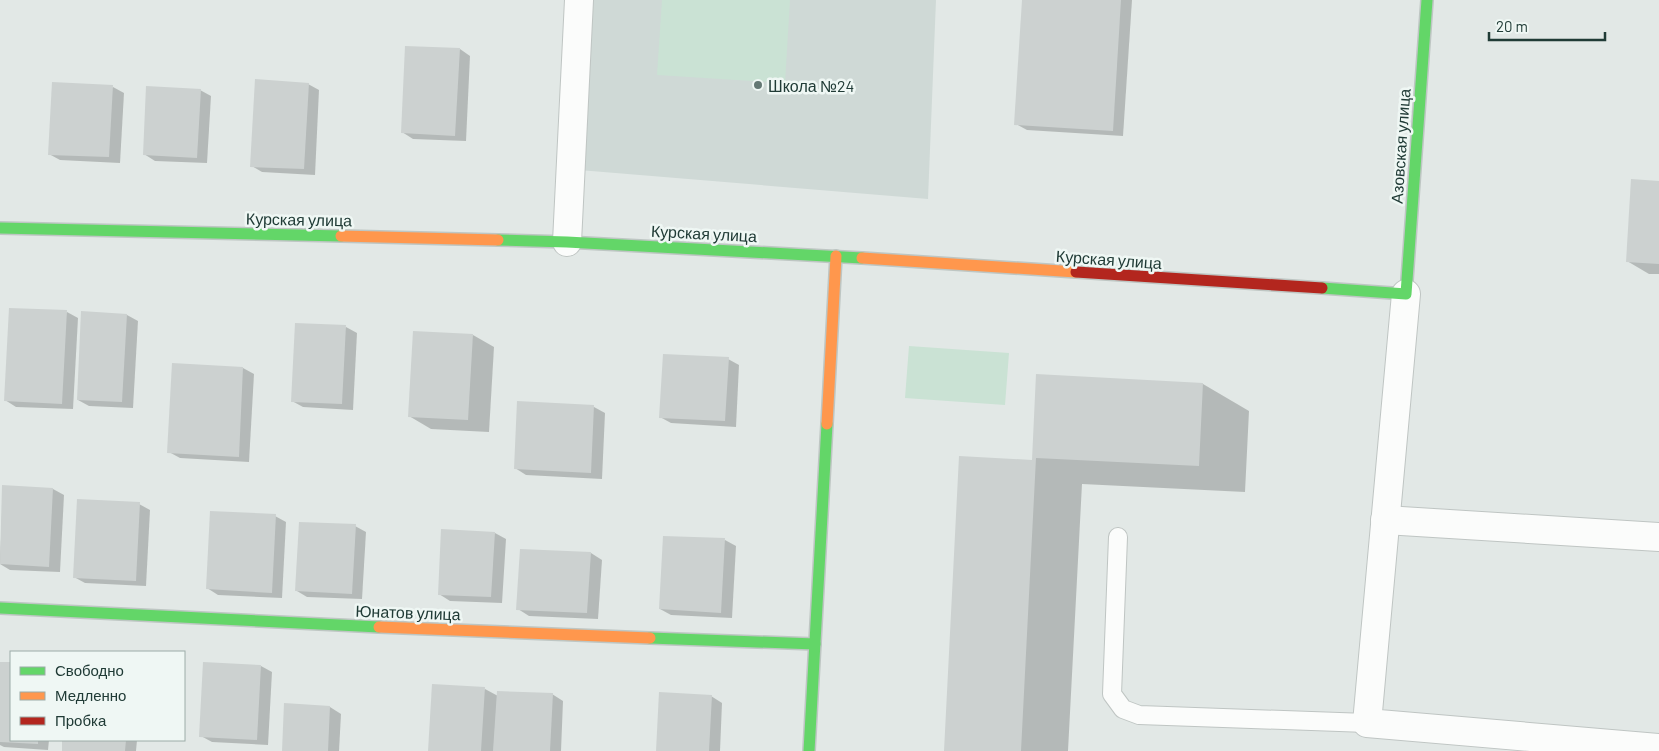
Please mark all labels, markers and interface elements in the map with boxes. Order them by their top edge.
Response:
scale bar [1489,10,1605,42]
text: 20 m [1496,17,1528,35]
place label: Школа №24 [768,76,854,95]
marker: Школа №24 [752,79,764,91]
street label: Азовская улица [1387,88,1413,204]
street label: Курская улица [246,209,352,229]
street label: Курская улица [651,221,758,245]
street label: Курская улица [1055,246,1163,272]
street label: Юнатов улица [355,601,461,623]
legend [10,651,185,741]
text: Свободно [55,661,124,679]
text: Медленно [55,686,126,704]
text: Пробка [55,711,107,729]

